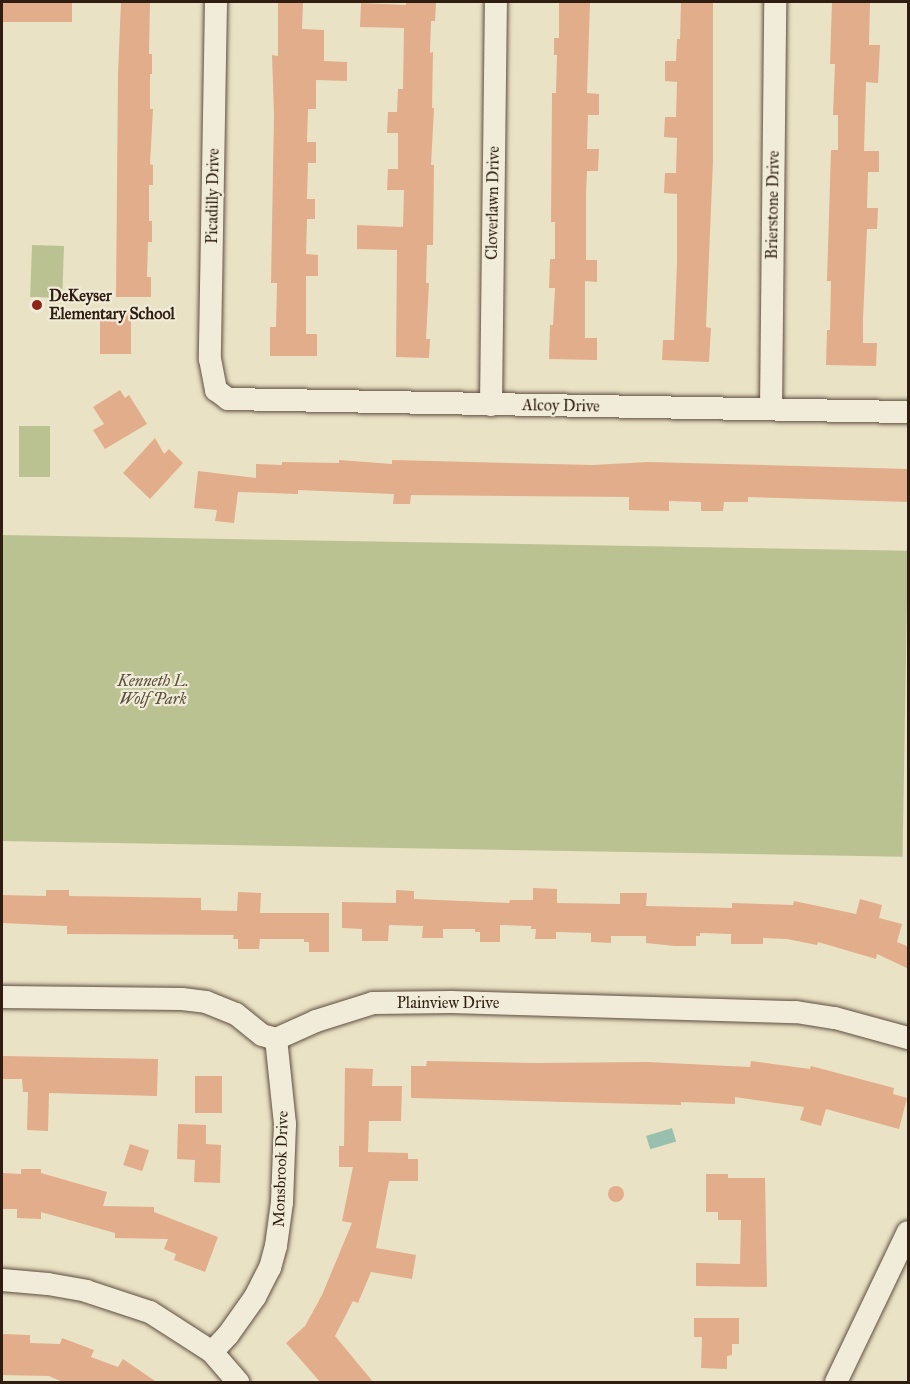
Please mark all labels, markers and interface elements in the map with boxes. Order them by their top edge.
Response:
street label: Cloverlawn Drive [482,146,504,260]
street label: Picadilly Drive [203,148,223,244]
street label: Brierstone Drive [762,150,784,260]
place label: DeKeyser Elementary School [49,286,175,324]
marker: DeKeyser Elementary School [30,298,44,312]
street label: Alcoy Drive [522,396,600,416]
park label: Kenneth L. Wolf Park [117,671,189,709]
street label: Plainview Drive [397,993,499,1013]
street label: Monsbrook Drive [269,1110,293,1228]

